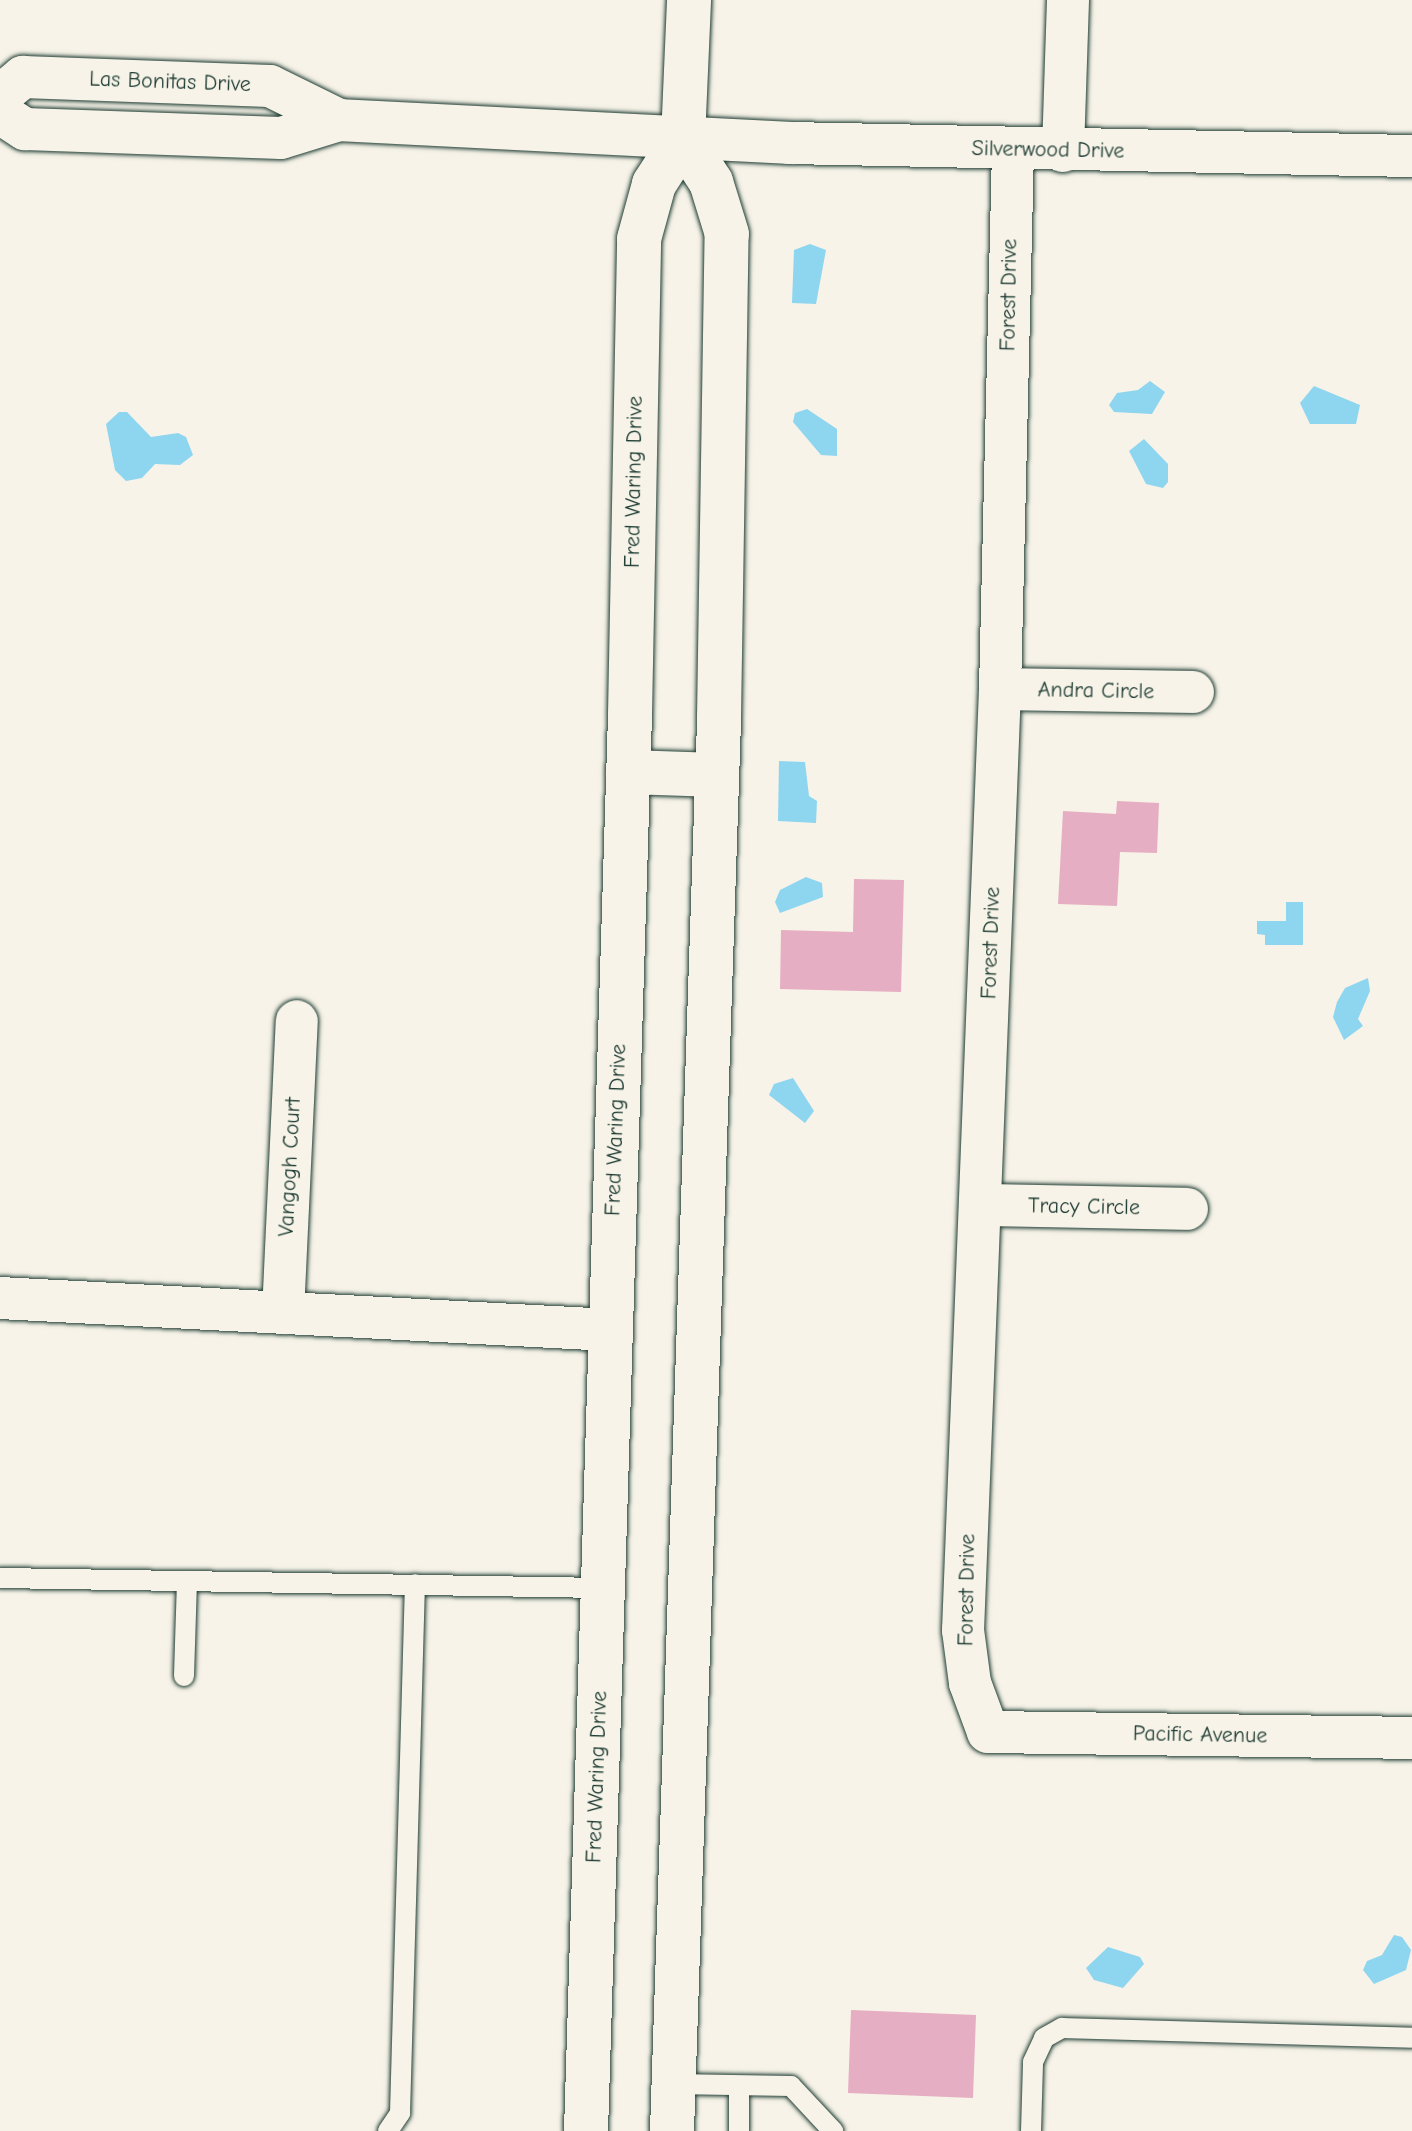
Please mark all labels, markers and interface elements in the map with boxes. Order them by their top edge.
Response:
street label: Las Bonitas Drive [89,66,251,98]
street label: Silverwood Drive [971,135,1125,165]
street label: Forest Drive [995,239,1023,351]
street label: Fred Waring Drive [619,396,649,568]
street label: Andra Circle [1037,677,1155,705]
street label: Forest Drive [976,886,1006,1000]
street label: Fred Waring Drive [600,1043,632,1217]
street label: Vangogh Court [273,1097,307,1237]
street label: Tracy Circle [1028,1193,1140,1221]
street label: Forest Drive [953,1534,981,1646]
street label: Fred Waring Drive [581,1690,613,1864]
street label: Pacific Avenue [1133,1721,1267,1749]

